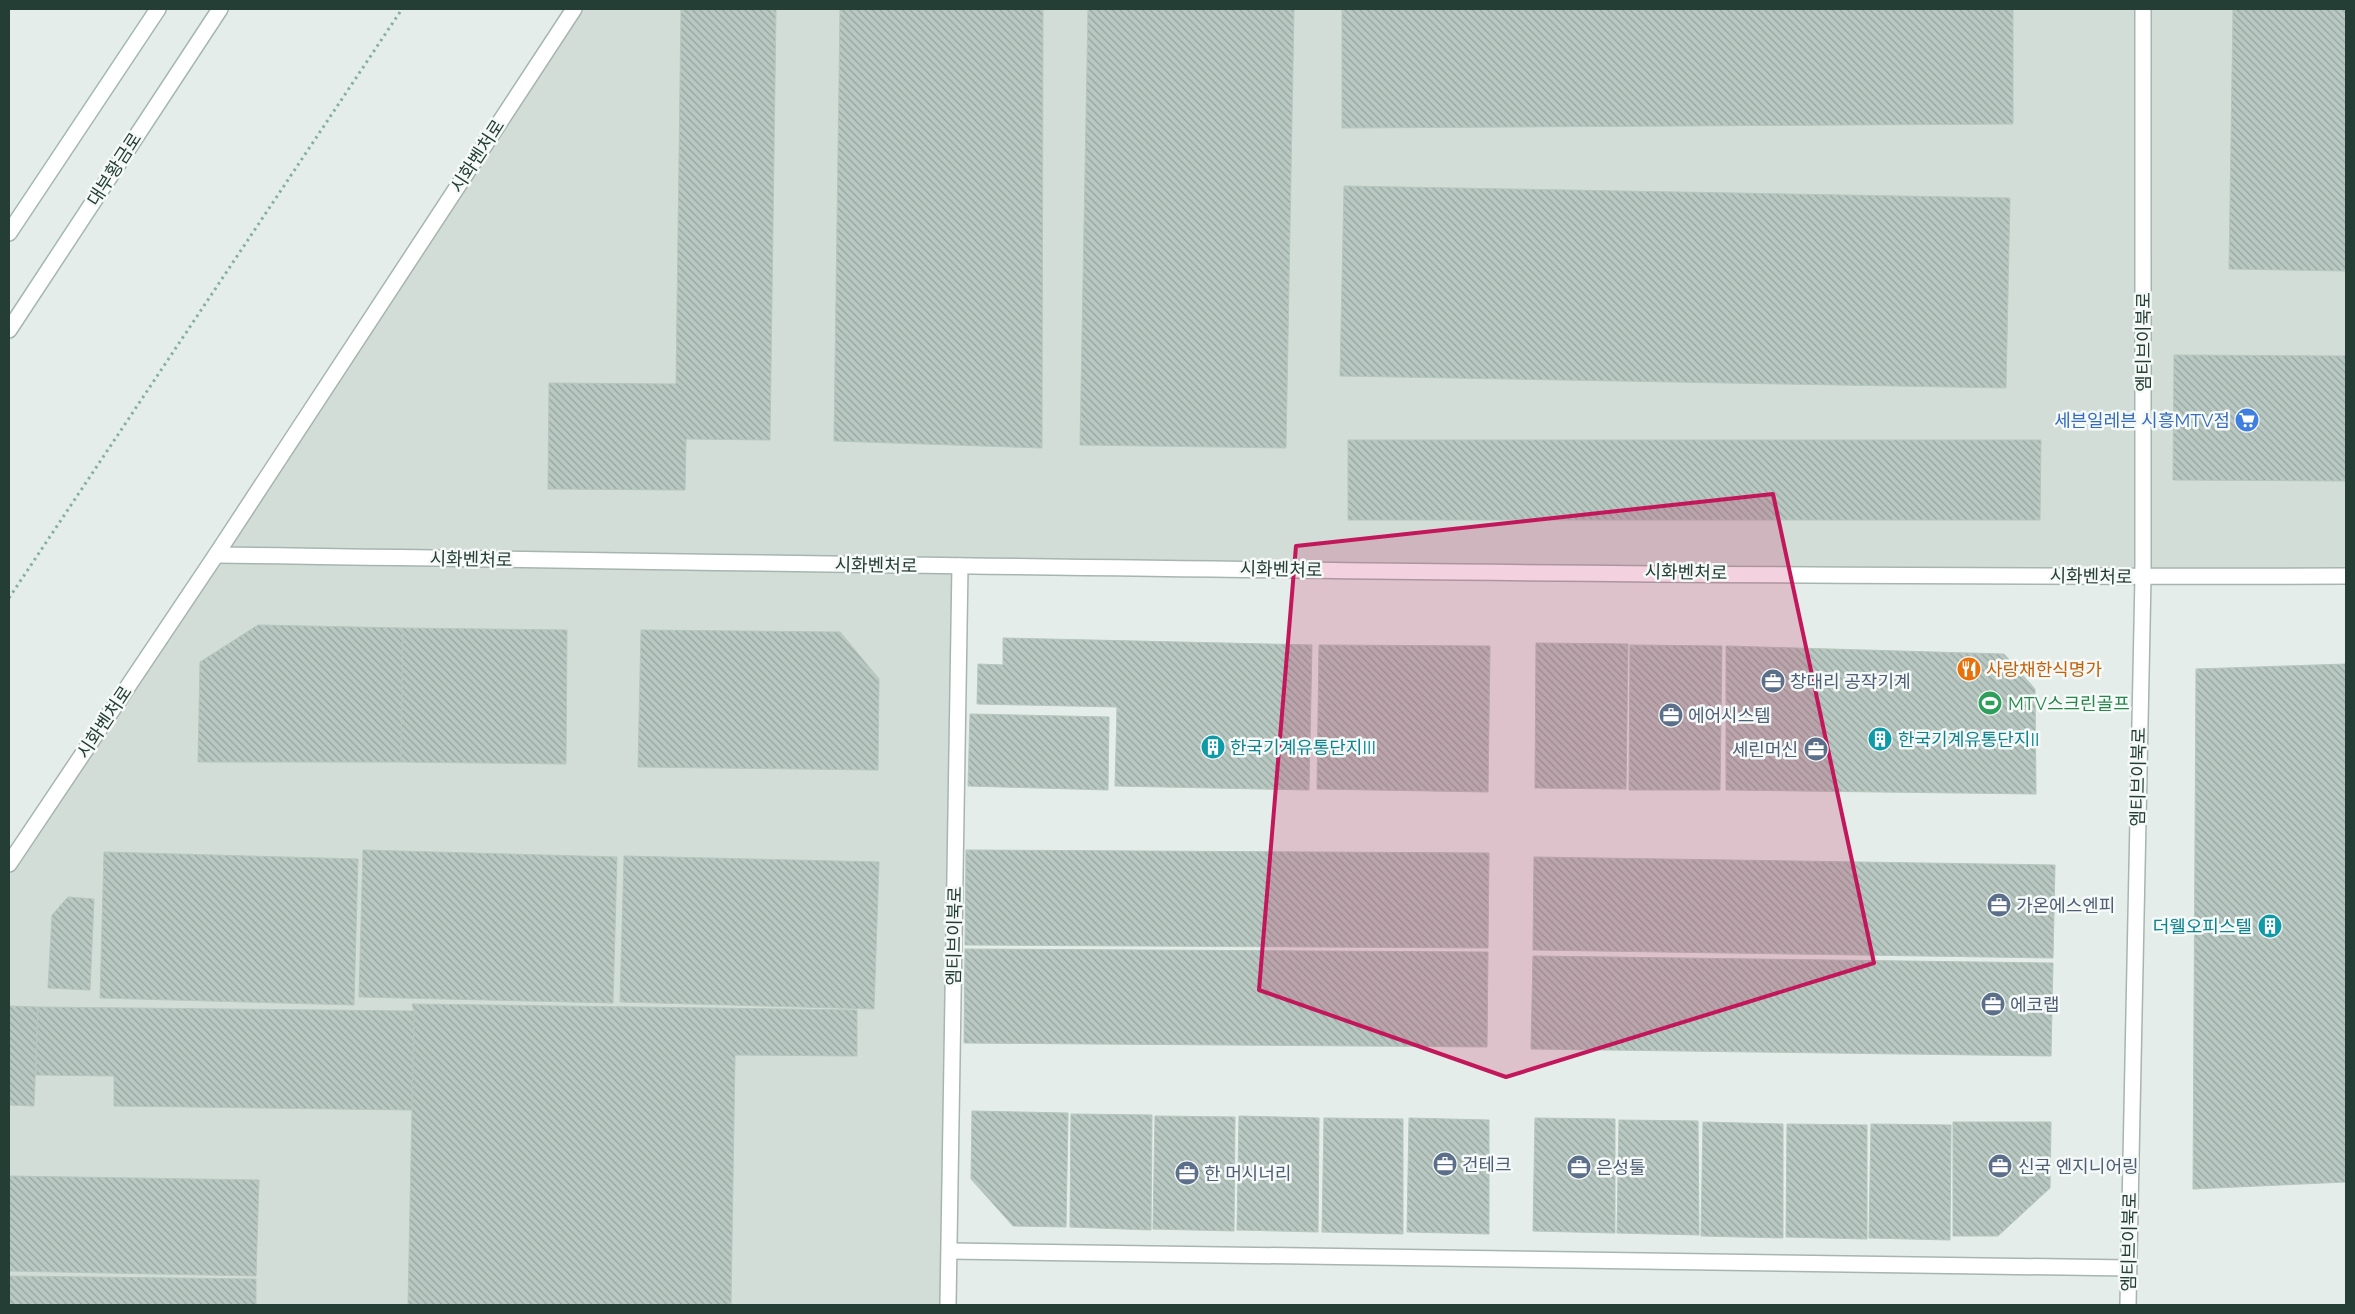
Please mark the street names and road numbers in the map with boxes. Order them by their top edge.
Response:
street label: 시화벤처로 [446,116,508,196]
street label: 대부황금로 [83,129,145,209]
street label: 엠티브이북로 [2133,292,2154,392]
street label: 시화벤처로 [429,548,513,570]
street label: 시화벤처로 [834,554,918,576]
street label: 시화벤처로 [1239,558,1323,580]
street label: 시화벤처로 [1644,561,1728,583]
street label: 시화벤처로 [2049,565,2133,587]
street label: 시화벤처로 [72,682,136,762]
street label: 엠티브이북로 [2127,727,2149,827]
street label: 엠티브이북로 [943,886,965,986]
street label: 엠티브이북로 [2118,1192,2140,1292]

